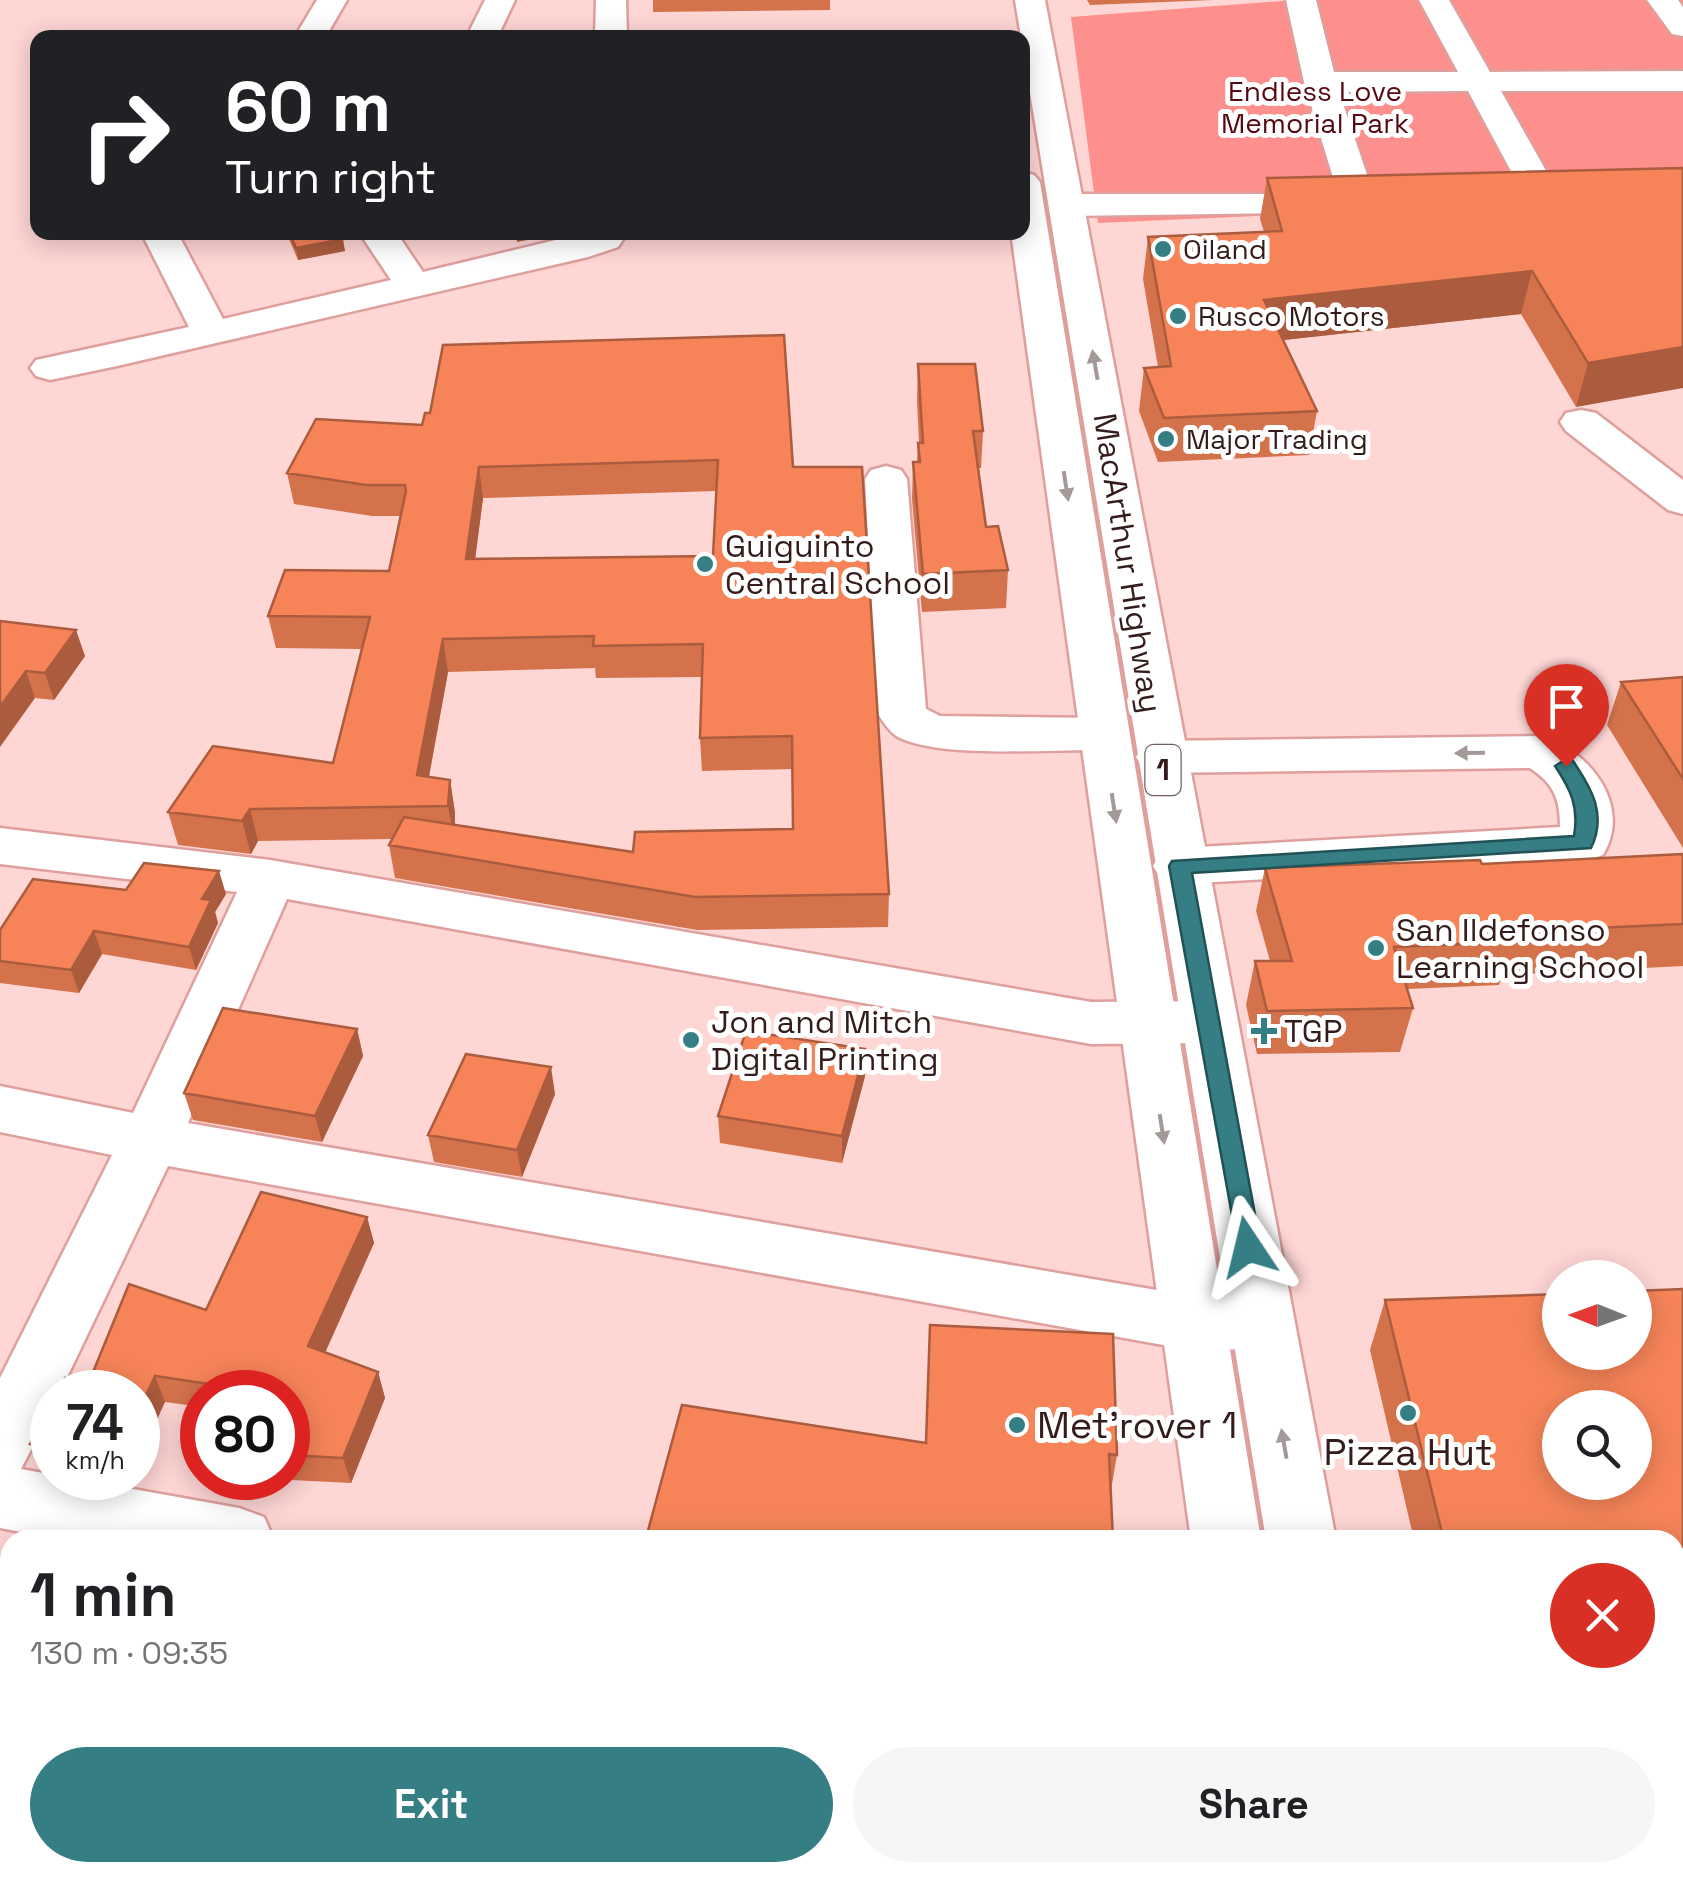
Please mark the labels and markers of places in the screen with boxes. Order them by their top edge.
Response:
place label: Oiland [1183,231,1267,267]
marker: Oiland [1152,238,1174,260]
place label: Rusco Motors [1198,298,1385,334]
marker: Rusco Motors [1167,305,1189,327]
place label: Major Trading [1186,421,1368,457]
marker: Major Trading [1155,428,1177,450]
place label: Guiguinto Central School [725,526,950,603]
marker: Guiguinto Central School [694,553,716,575]
pin [1524,664,1609,767]
place label: San Ildefonso Learning School [1396,910,1644,987]
marker: San Ildefonso Learning School [1365,937,1387,959]
place label: Jon and Mitch Digital Printing [711,1002,939,1079]
place label: TGP [1284,1011,1342,1051]
marker: TGP [1253,1020,1275,1042]
marker: Jon and Mitch Digital Printing [680,1029,702,1051]
place label: Met'rover 1 [1037,1401,1237,1449]
marker: Pizza Hut [1397,1402,1419,1424]
marker: Met'rover 1 [1006,1414,1028,1436]
place label: Pizza Hut [1324,1428,1492,1476]

